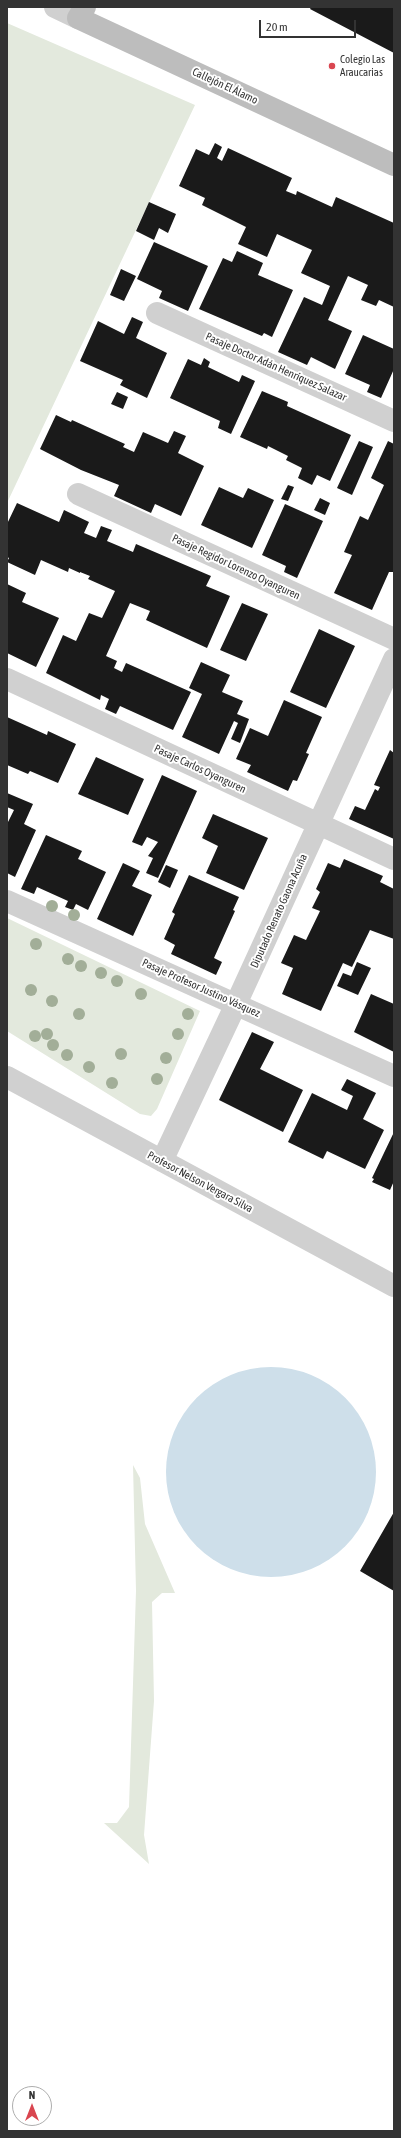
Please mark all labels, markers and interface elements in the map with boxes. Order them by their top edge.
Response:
scale bar [261,12,358,38]
text: 20 m [266,20,288,34]
place label: Colegio Las Araucarias [340,53,385,79]
marker: Colegio Las Araucarias [327,61,337,71]
street label: Callejón El Álamo [190,65,260,107]
street label: Pasaje Doctor Adán Henríquez Salazar [204,330,348,404]
street label: Pasaje Regidor Lorenzo Oyanguren [170,532,302,602]
street label: Pasaje Carlos Oyanguren [152,742,248,796]
street label: Diputado Renato Gaona Acuña [248,852,310,970]
street label: Pasaje Profesor Justino Vásquez [140,956,262,1020]
street label: Profesor Nelson Vergara Silva [145,1149,255,1215]
north arrow [12,2086,52,2126]
text: N [29,2089,35,2101]

